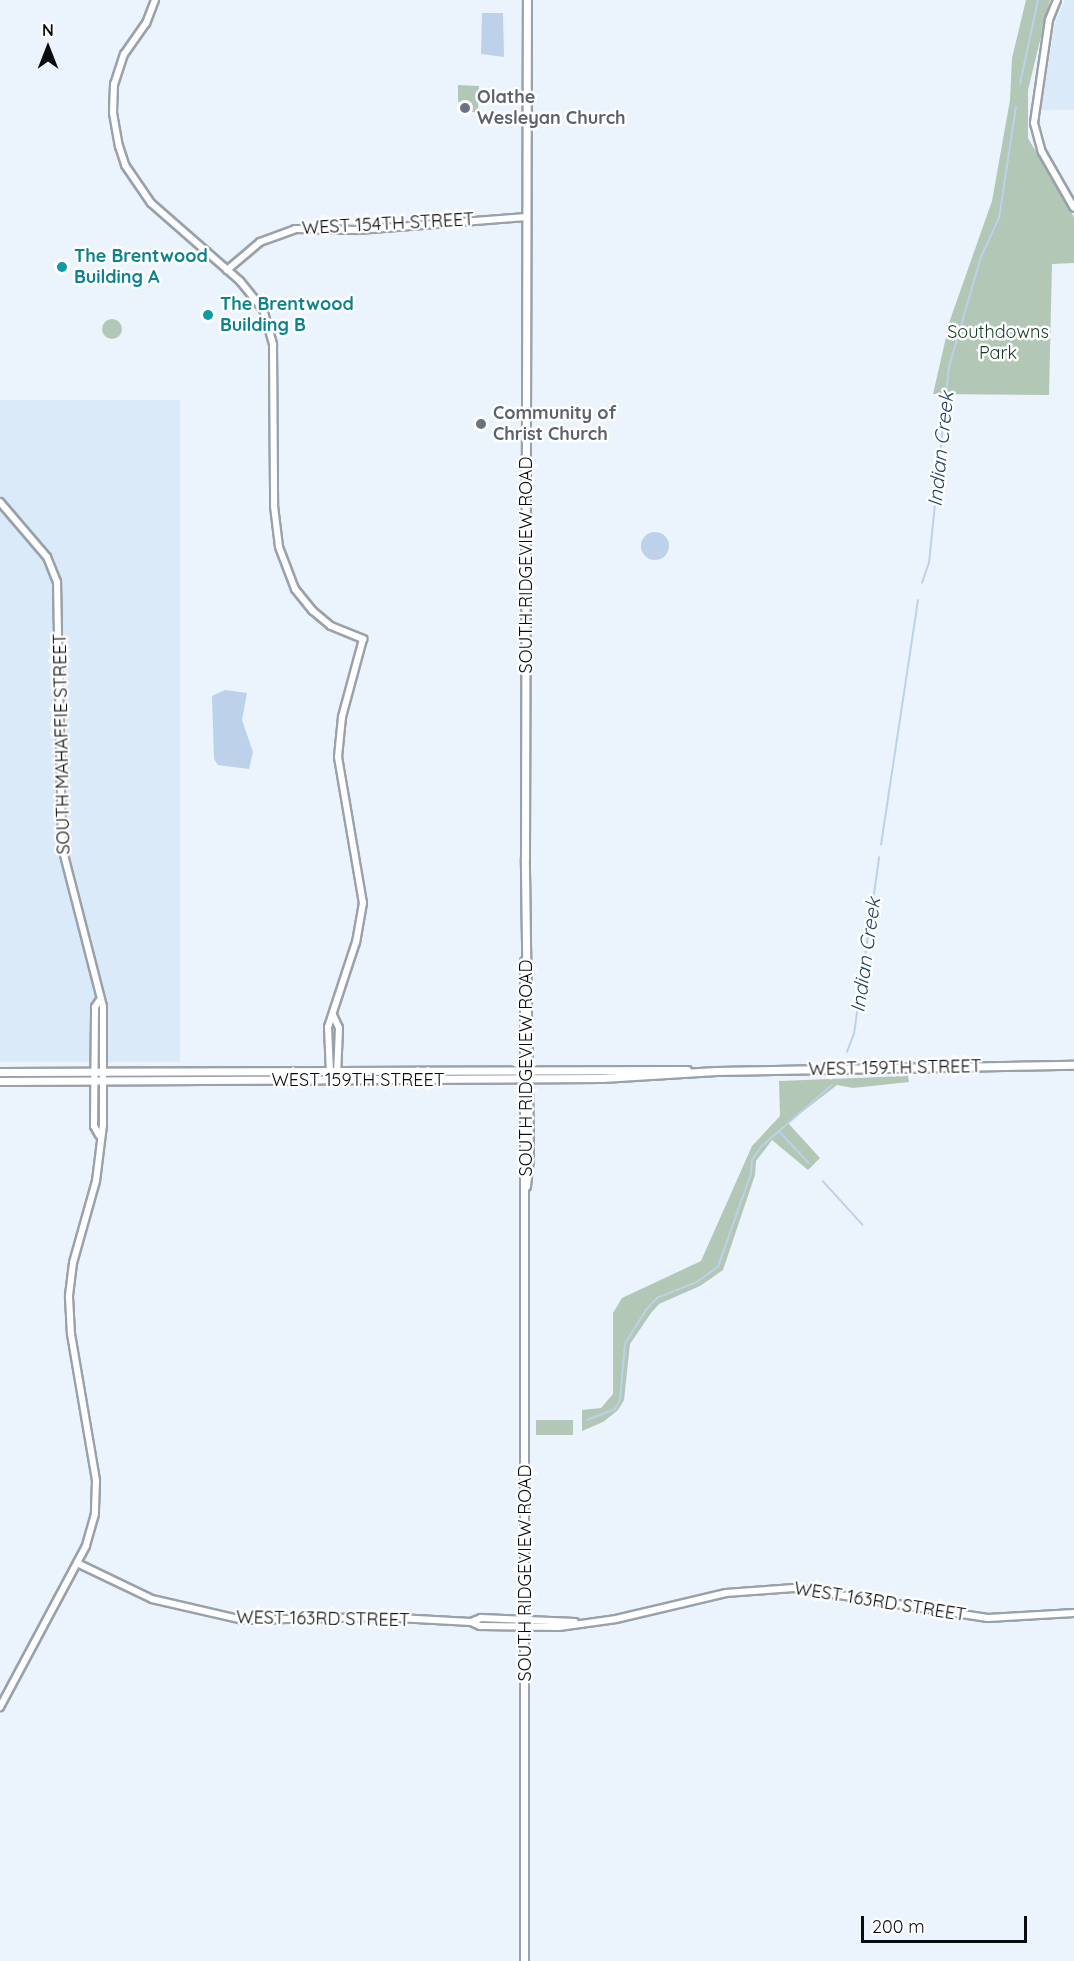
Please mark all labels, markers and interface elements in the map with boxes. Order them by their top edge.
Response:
north arrow [18,18,78,78]
text: N [42,20,54,40]
place label: Olathe Wesleyan Church [477,87,626,130]
marker: Olathe Wesleyan Church [458,101,472,115]
street label: WEST 154TH STREET [301,209,475,239]
place label: The Brentwood Building A [74,246,208,288]
marker: The Brentwood Building A [55,260,69,274]
place label: The Brentwood Building B [220,294,354,336]
marker: The Brentwood Building B [201,308,215,322]
park label: Southdowns Park [947,322,1049,364]
water label: Indian Creek [922,390,958,508]
place label: Community of Christ Church [493,403,616,446]
marker: Community of Christ Church [474,417,488,431]
street label: SOUTH RIDGEVIEW ROAD [515,457,537,673]
street label: SOUTH MAHAFFIE STREET [49,633,75,855]
water label: Indian Creek [845,896,885,1014]
street label: SOUTH RIDGEVIEW ROAD [515,960,537,1176]
street label: WEST 159TH STREET [808,1056,982,1080]
street label: WEST 159TH STREET [271,1069,445,1091]
street label: SOUTH RIDGEVIEW ROAD [514,1465,536,1681]
street label: WEST 163RD STREET [793,1578,967,1626]
street label: WEST 163RD STREET [236,1607,410,1631]
scale bar [864,1904,1030,1942]
text: 200 m [872,1915,925,1938]

